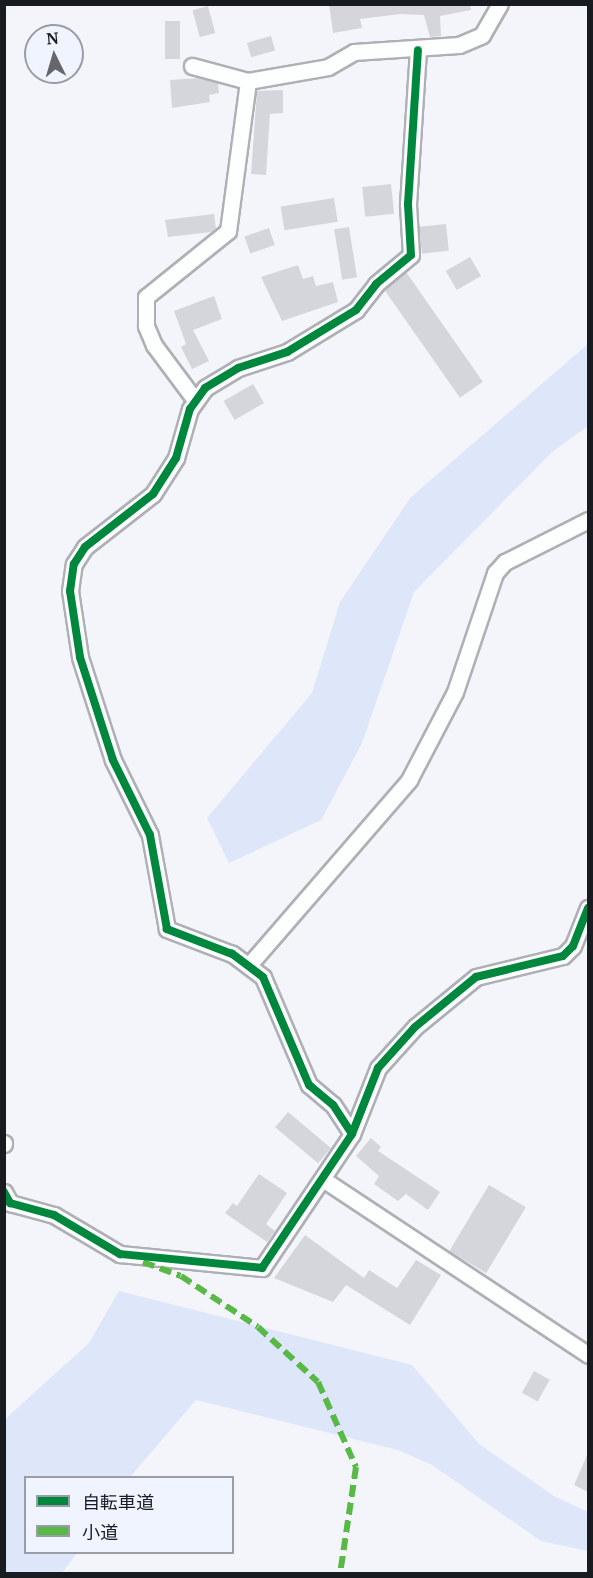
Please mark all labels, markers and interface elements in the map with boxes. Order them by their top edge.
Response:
north arrow [24,24,84,84]
text: N [46,27,60,50]
legend [24,1476,234,1554]
text: 自転車道 [82,1490,154,1514]
text: 小道 [82,1520,118,1544]

